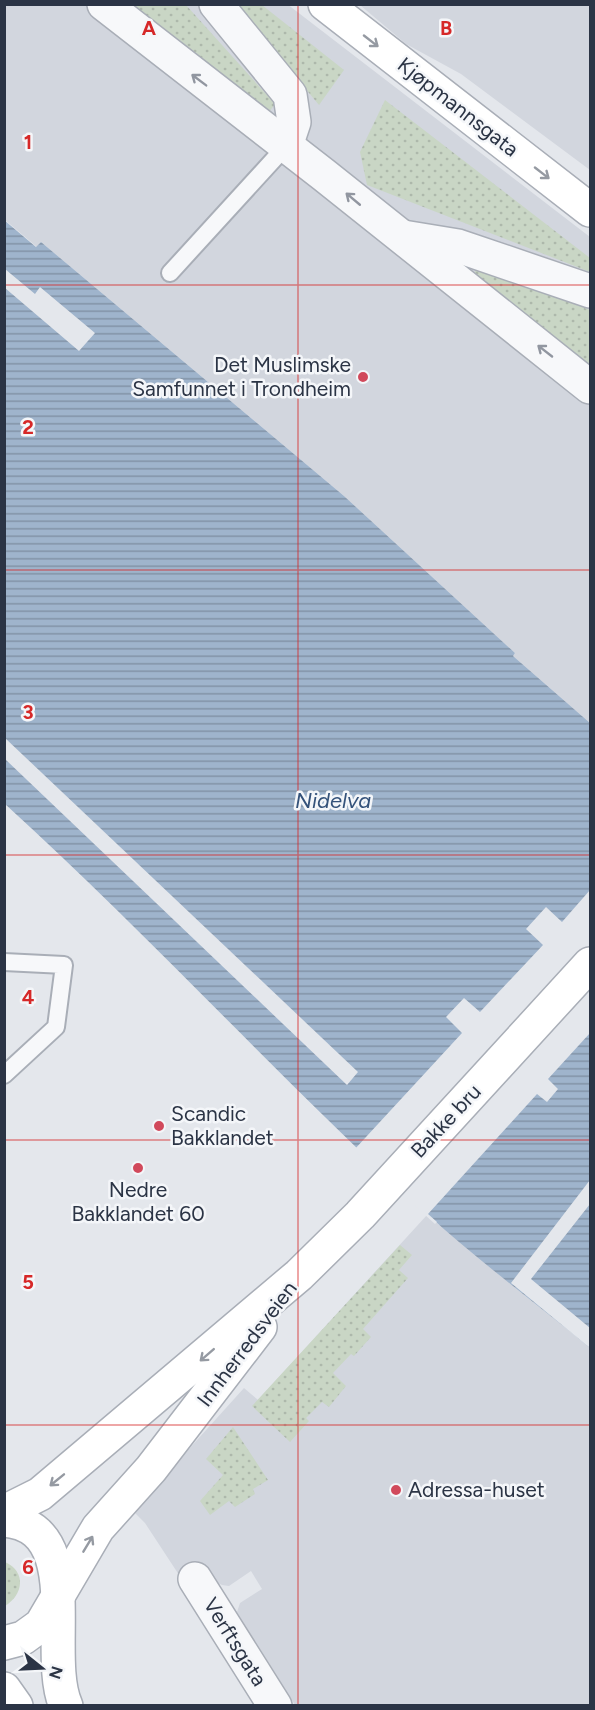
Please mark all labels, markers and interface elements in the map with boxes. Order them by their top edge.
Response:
text: A [142,16,157,40]
text: B [440,16,452,40]
one-way arrow [363,34,379,47]
street label: Kjøpmannsgata [393,52,524,162]
one-way arrow [191,74,207,86]
text: 1 [24,130,32,154]
one-way arrow [534,166,550,179]
one-way arrow [346,192,361,206]
one-way arrow [537,345,553,358]
place label: Det Muslimske Samfunnet i Trondheim [132,352,351,401]
marker: Det Muslimske Samfunnet i Trondheim [356,370,370,384]
text: 2 [22,415,34,439]
text: 3 [22,700,34,724]
water label: Nidelva [295,787,371,814]
text: 4 [22,985,35,1009]
street label: Bakke bru [405,1079,486,1163]
place label: Scandic Bakklandet [171,1101,274,1150]
marker: Scandic Bakklandet [152,1119,166,1133]
marker: Nedre Bakklandet 60 [131,1161,145,1175]
place label: Nedre Bakklandet 60 [71,1177,205,1226]
text: 5 [22,1270,34,1294]
street label: Innherredsveien [191,1276,302,1411]
one-way arrow [199,1348,215,1361]
one-way arrow [49,1473,65,1486]
place label: Adressa-huset [408,1477,545,1502]
marker: Adressa-huset [389,1483,403,1497]
one-way arrow [83,1536,95,1553]
text: 6 [22,1555,34,1579]
street label: Verftsgata [198,1593,272,1691]
north arrow [12,1638,72,1698]
text: N [45,1664,67,1681]

